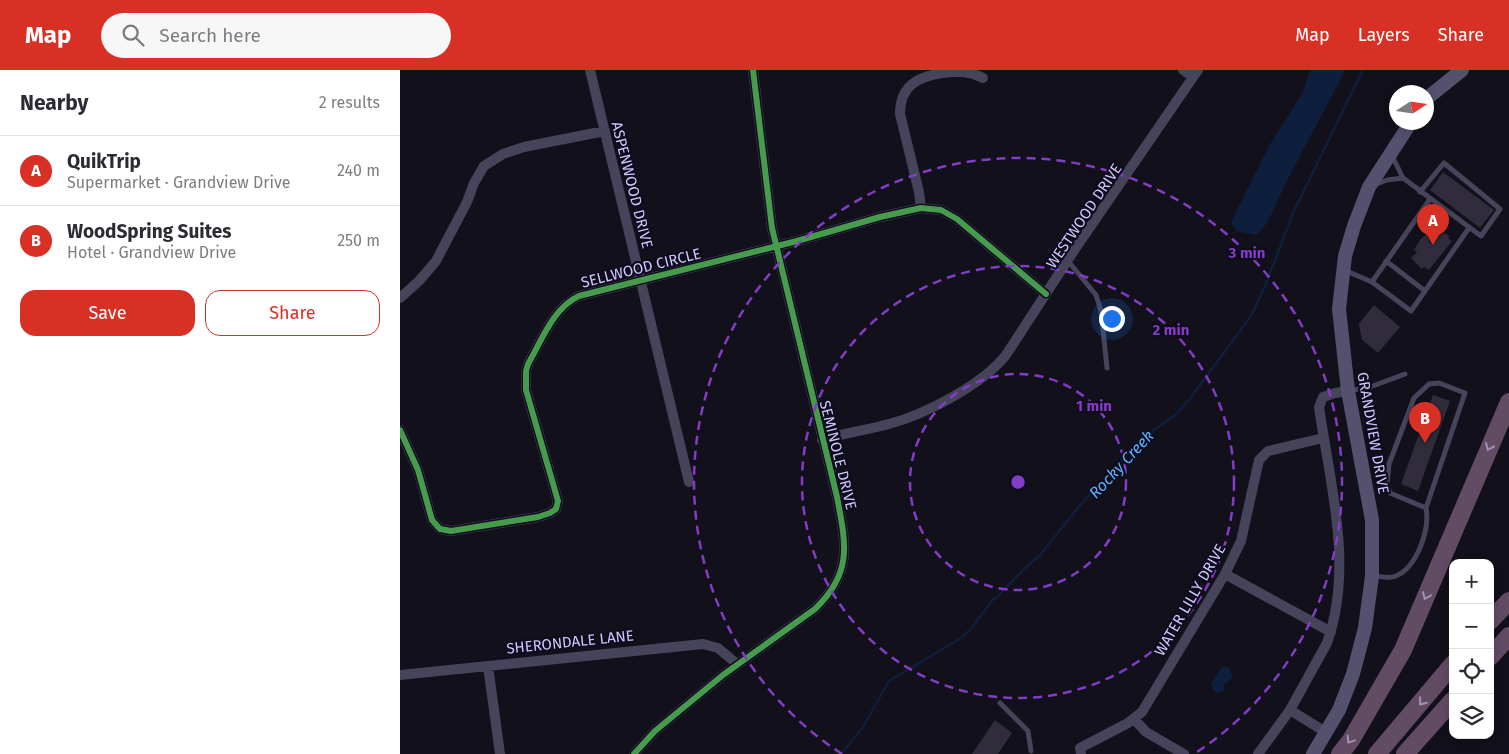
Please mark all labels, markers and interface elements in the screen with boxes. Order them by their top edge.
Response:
search box [101,13,451,58]
text: Map [25,21,71,49]
icon: search [119,21,147,49]
text: Search here [159,24,261,47]
text: Map [1295,24,1330,46]
text: Layers [1358,24,1410,46]
text: Share [1438,24,1484,46]
north arrow [1389,85,1434,130]
text: Nearby [20,90,88,116]
text: 2 results [319,93,380,112]
street label: ASPENWOOD DRIVE [608,120,656,250]
text: QuikTrip [67,150,141,173]
street label: WESTWOOD DRIVE [1042,160,1126,272]
text: A [31,161,41,180]
text: 240 m [337,161,380,180]
text: Supermarket · Grandview Drive [67,173,291,192]
pin: A [1417,204,1449,245]
text: WoodSpring Suites [67,220,231,243]
text: B [31,231,41,250]
text: 250 m [337,231,380,250]
text: Hotel · Grandview Drive [67,243,236,262]
street label: SELLWOOD CIRCLE [579,244,703,292]
text: 3 min [1228,244,1265,262]
button: Save [20,290,195,336]
button: Share [205,290,380,336]
your location [1099,306,1125,332]
text: 2 min [1153,321,1189,339]
street label: GRANDVIEW DRIVE [1353,371,1393,495]
text: 1 min [1076,397,1112,415]
street label: SEMINOLE DRIVE [816,399,860,511]
pin: B [1409,402,1441,443]
water label: Rocky Creek [1085,426,1158,502]
one-way arrow [1485,442,1496,451]
centre of rings [1009,473,1027,491]
street label: WATER LILLY DRIVE [1151,541,1229,659]
map controls [1449,559,1494,739]
button: + [1449,559,1494,604]
one-way arrow [1422,592,1432,600]
button: − [1449,604,1494,649]
street label: SHERONDALE LANE [505,626,635,658]
button: locate [1449,649,1494,694]
button: layers [1449,694,1494,739]
one-way arrow [1420,696,1428,705]
one-way arrow [1347,734,1356,744]

